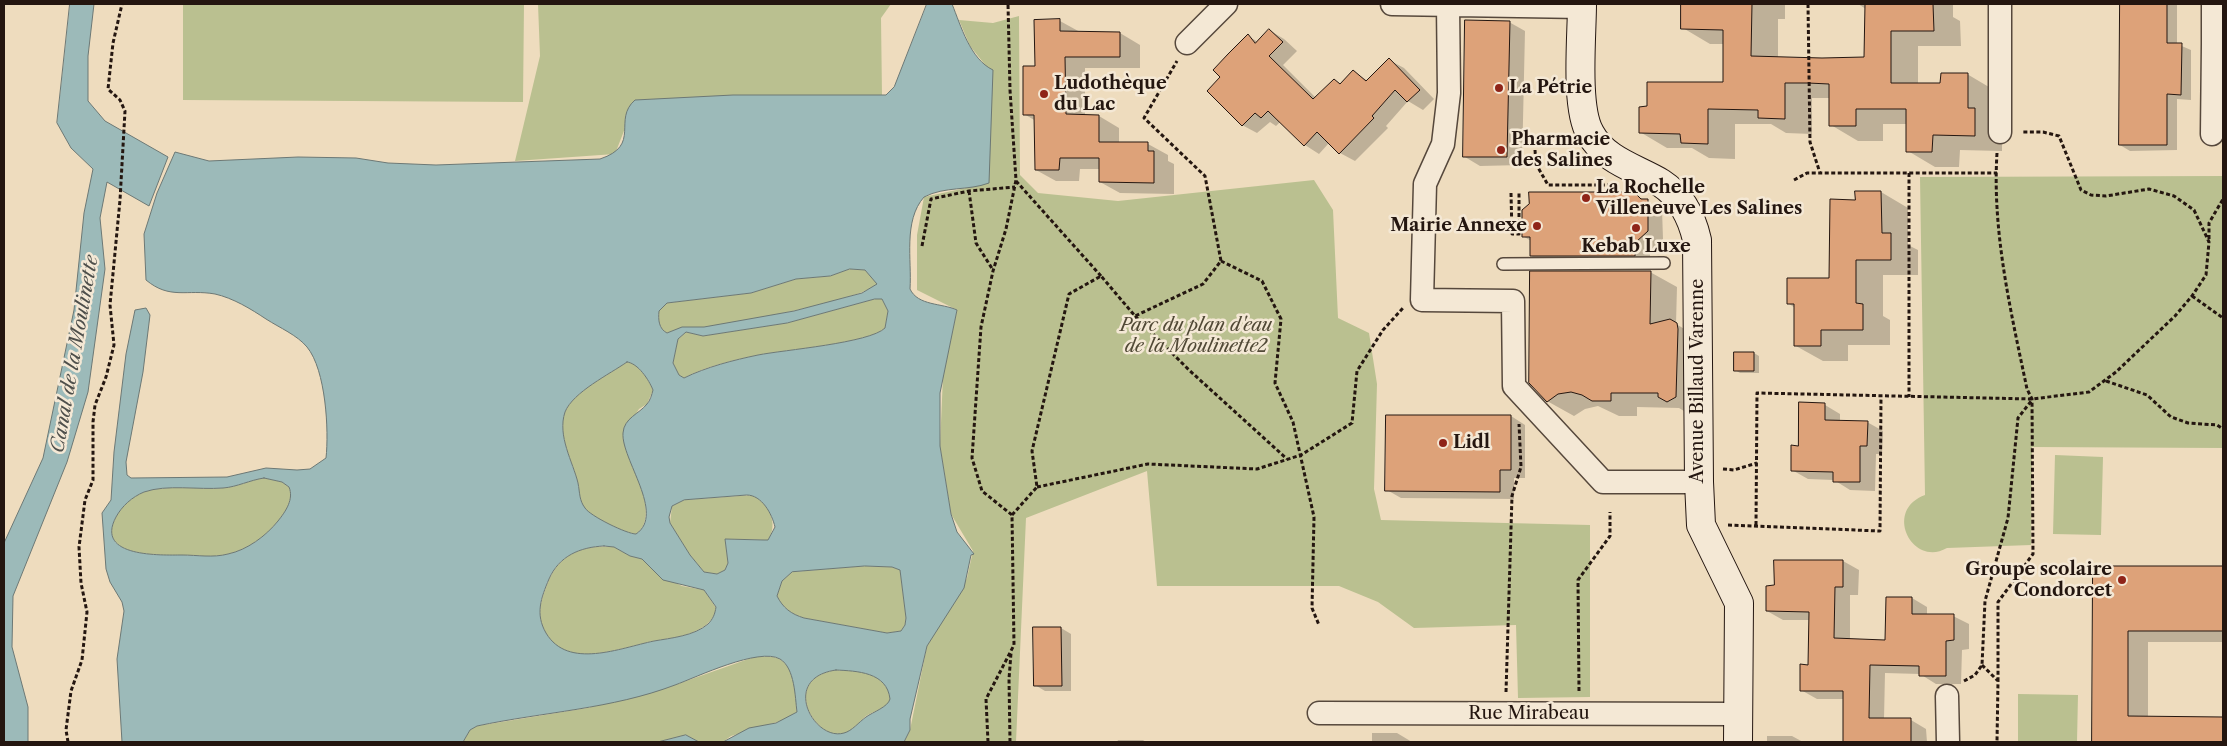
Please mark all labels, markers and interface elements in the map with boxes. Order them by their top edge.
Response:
place label: Ludothèque du Lac [1054,73,1167,116]
place label: La Pétrie [1509,77,1592,99]
marker: La Pétrie [1493,82,1505,94]
marker: Ludothèque du Lac [1038,88,1050,100]
place label: Pharmacie des Salines [1511,129,1613,172]
marker: Pharmacie des Salines [1495,144,1507,156]
place label: La Rochelle Villeneuve Les Salines [1596,177,1802,220]
marker: La Rochelle Villeneuve Les Salines [1580,192,1592,204]
place label: Mairie Annexe [1390,215,1527,237]
marker: Mairie Annexe [1531,220,1543,232]
marker: Kebab Luxe [1630,222,1642,234]
place label: Kebab Luxe [1581,236,1691,258]
water label: Canal de la Moulinette [46,254,104,454]
street label: Avenue Billaud Varenne [1687,279,1709,483]
park label: Parc du plan d'eau de la Moulinette2 [1120,315,1272,358]
place label: Lidl [1453,432,1490,454]
marker: Lidl [1437,437,1449,449]
place label: Groupe scolaire Condorcet [1965,559,2112,602]
marker: Groupe scolaire Condorcet [2116,574,2128,586]
street label: Rue Mirabeau [1468,703,1590,725]

